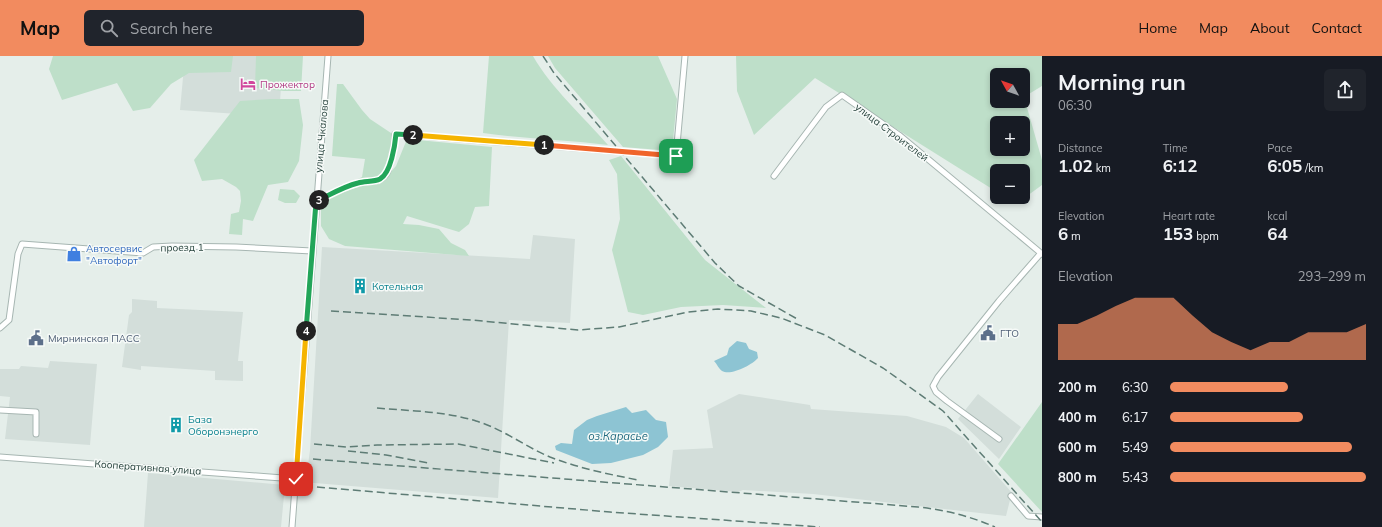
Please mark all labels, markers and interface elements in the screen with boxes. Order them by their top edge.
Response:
search box [84,10,364,46]
text: Map [20,16,60,40]
icon: search [98,17,120,39]
text: Search here [130,19,213,38]
text: Home [1138,19,1177,37]
text: Map [1199,19,1228,37]
text: About [1250,19,1290,37]
text: Contact [1312,19,1362,37]
north arrow [990,68,1030,108]
map controls [990,68,1030,204]
text: Morning run [1058,68,1186,96]
button: share [1324,69,1366,111]
hotel icon: Прожектор [239,75,257,93]
place label: Прожектор [260,78,315,91]
text: 06:30 [1058,97,1092,113]
street label: улица Чкалова [312,99,331,173]
street label: улица Строителей [852,101,931,164]
button: + [990,116,1030,156]
pin: 2 [403,125,423,145]
text: 2 [410,128,416,142]
pin: 1 [534,135,554,155]
text: 1 [541,138,547,152]
pin [659,139,693,173]
text: Distance [1058,141,1102,155]
text: Time [1163,141,1188,155]
text: Pace [1267,141,1292,155]
icon: arrive [665,145,687,167]
text: 1.02 [1058,155,1093,176]
text: 6:12 [1163,155,1197,176]
text: 6:05 [1267,155,1302,176]
text: km [1093,161,1111,175]
text: /km [1302,161,1323,175]
button: − [990,164,1030,204]
pin: 3 [309,190,329,210]
text: 3 [316,193,322,207]
text: Elevation [1058,209,1105,223]
text: Heart rate [1163,209,1215,223]
text: kcal [1267,209,1287,223]
text: 6 [1058,223,1068,244]
text: 153 [1163,223,1193,244]
text: 64 [1267,223,1288,244]
text: m [1068,229,1081,243]
text: bpm [1193,229,1219,243]
street label: проезд 1 [160,241,204,254]
place label: Автосервис "Автофорт" [86,242,143,267]
shop icon: Автосервис "Автофорт" [65,245,83,263]
text: Elevation [1058,268,1113,284]
text: 293–299 m [1298,268,1366,284]
building icon: Котельная [351,277,369,295]
place label: Котельная [372,280,423,293]
pin: 4 [296,321,316,341]
text: 4 [303,324,309,338]
public building icon: ГТО [979,324,997,342]
place label: ГТО [1000,327,1019,340]
public building icon: Мирнинская ПАСС [27,329,45,347]
place label: Мирнинская ПАСС [48,332,140,345]
text: 200 m [1058,379,1097,395]
text: 6:30 [1122,379,1148,395]
text: 400 m [1058,409,1097,425]
text: 6:17 [1122,409,1148,425]
place label: База Оборонэнерго [188,413,259,438]
building icon: База Оборонэнерго [167,416,185,434]
water label: оз.Карасье [588,429,648,443]
text: 600 m [1058,439,1097,455]
text: 5:49 [1122,439,1148,455]
street label: Кооперативная улица [94,457,202,478]
pin [279,462,313,496]
icon: check [285,468,307,490]
text: 800 m [1058,469,1097,485]
text: 5:43 [1122,469,1148,485]

